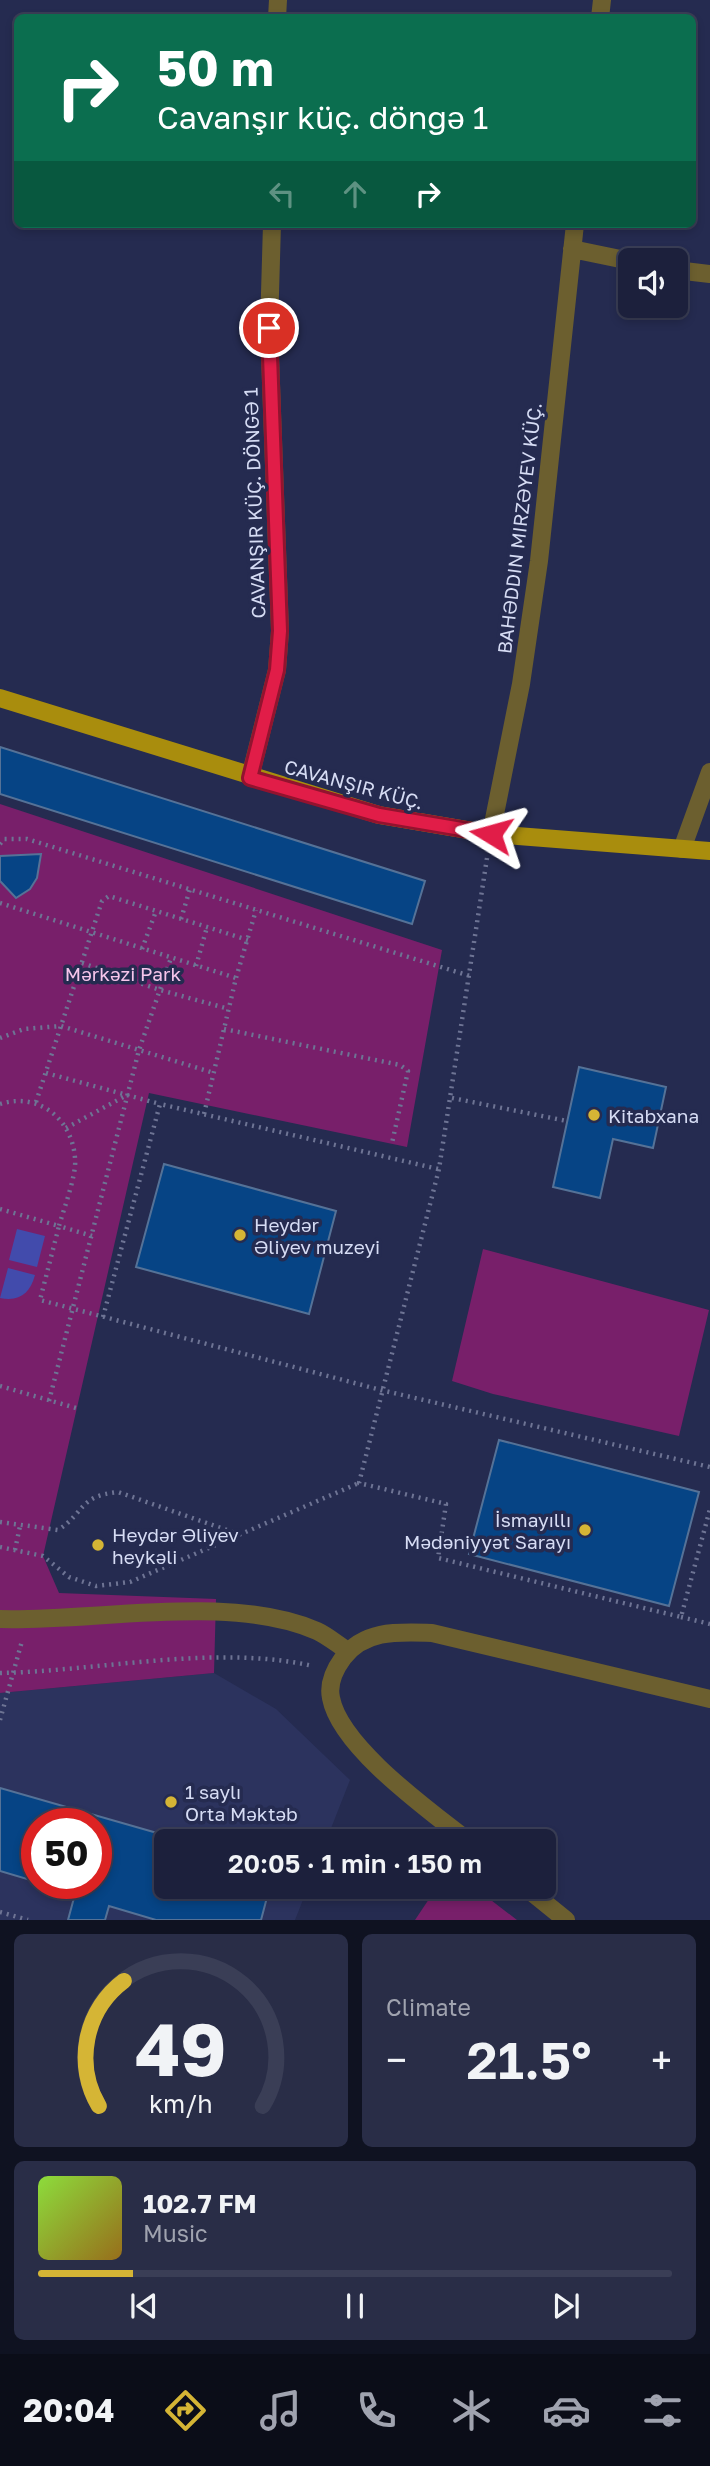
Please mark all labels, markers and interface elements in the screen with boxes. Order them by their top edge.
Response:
text: 50 m [157,38,274,97]
icon: right [42,42,133,133]
text: Cavanşır küç. döngə 1 [157,98,488,136]
icon: left [263,175,301,213]
icon: ahead [336,175,374,213]
icon: right [409,175,447,213]
map controls [618,248,688,318]
button: sound [618,248,688,318]
pin [239,298,299,358]
icon: arrive [250,309,288,347]
street label: CAVANŞIR KÜÇ. DÖNGƏ 1 [238,387,270,619]
street label: BAHƏDDIN MIRZƏYEV KÜÇ. [492,401,546,655]
street label: CAVANŞIR KÜÇ. [282,754,426,814]
position arrow [454,797,528,871]
park label: Mərkəzi Park [65,962,181,985]
place label: Kitabxana [608,1104,699,1127]
marker: Kitabxana [586,1107,602,1123]
place label: Heydər Əliyev muzeyi [254,1213,380,1258]
marker: Heydər Əliyev muzeyi [232,1227,248,1243]
place label: İsmayıllı Mədəniyyət Sarayı [404,1508,571,1553]
marker: İsmayıllı Mədəniyyət Sarayı [577,1522,593,1538]
place label: Heydər Əliyev heykəli [112,1523,239,1568]
marker: Heydər Əliyev heykəli [90,1537,106,1553]
place label: 1 saylı Orta Məktəb [185,1780,298,1825]
marker: 1 saylı Orta Məktəb [163,1794,179,1810]
speed limit sign: 50 [21,1808,112,1899]
text: 20:05 · 1 min · 150 m [228,1848,482,1879]
text: Climate [386,1993,471,2021]
text: 49 [135,2006,227,2093]
text: 21.5° [467,2028,591,2090]
text: − [386,2037,407,2082]
text: + [651,2037,672,2082]
text: km/h [149,2088,213,2119]
text: 102.7 FM [143,2188,257,2219]
text: Music [143,2219,208,2247]
icon: previous [125,2287,163,2325]
icon: pause [336,2287,374,2325]
icon: next [547,2287,585,2325]
icon: directions [161,2386,210,2435]
icon: music [256,2386,305,2435]
icon: phone [352,2386,401,2435]
icon: climate [447,2386,496,2435]
icon: car [542,2386,591,2435]
icon: filters [638,2386,687,2435]
text: 20:04 [23,2391,115,2429]

